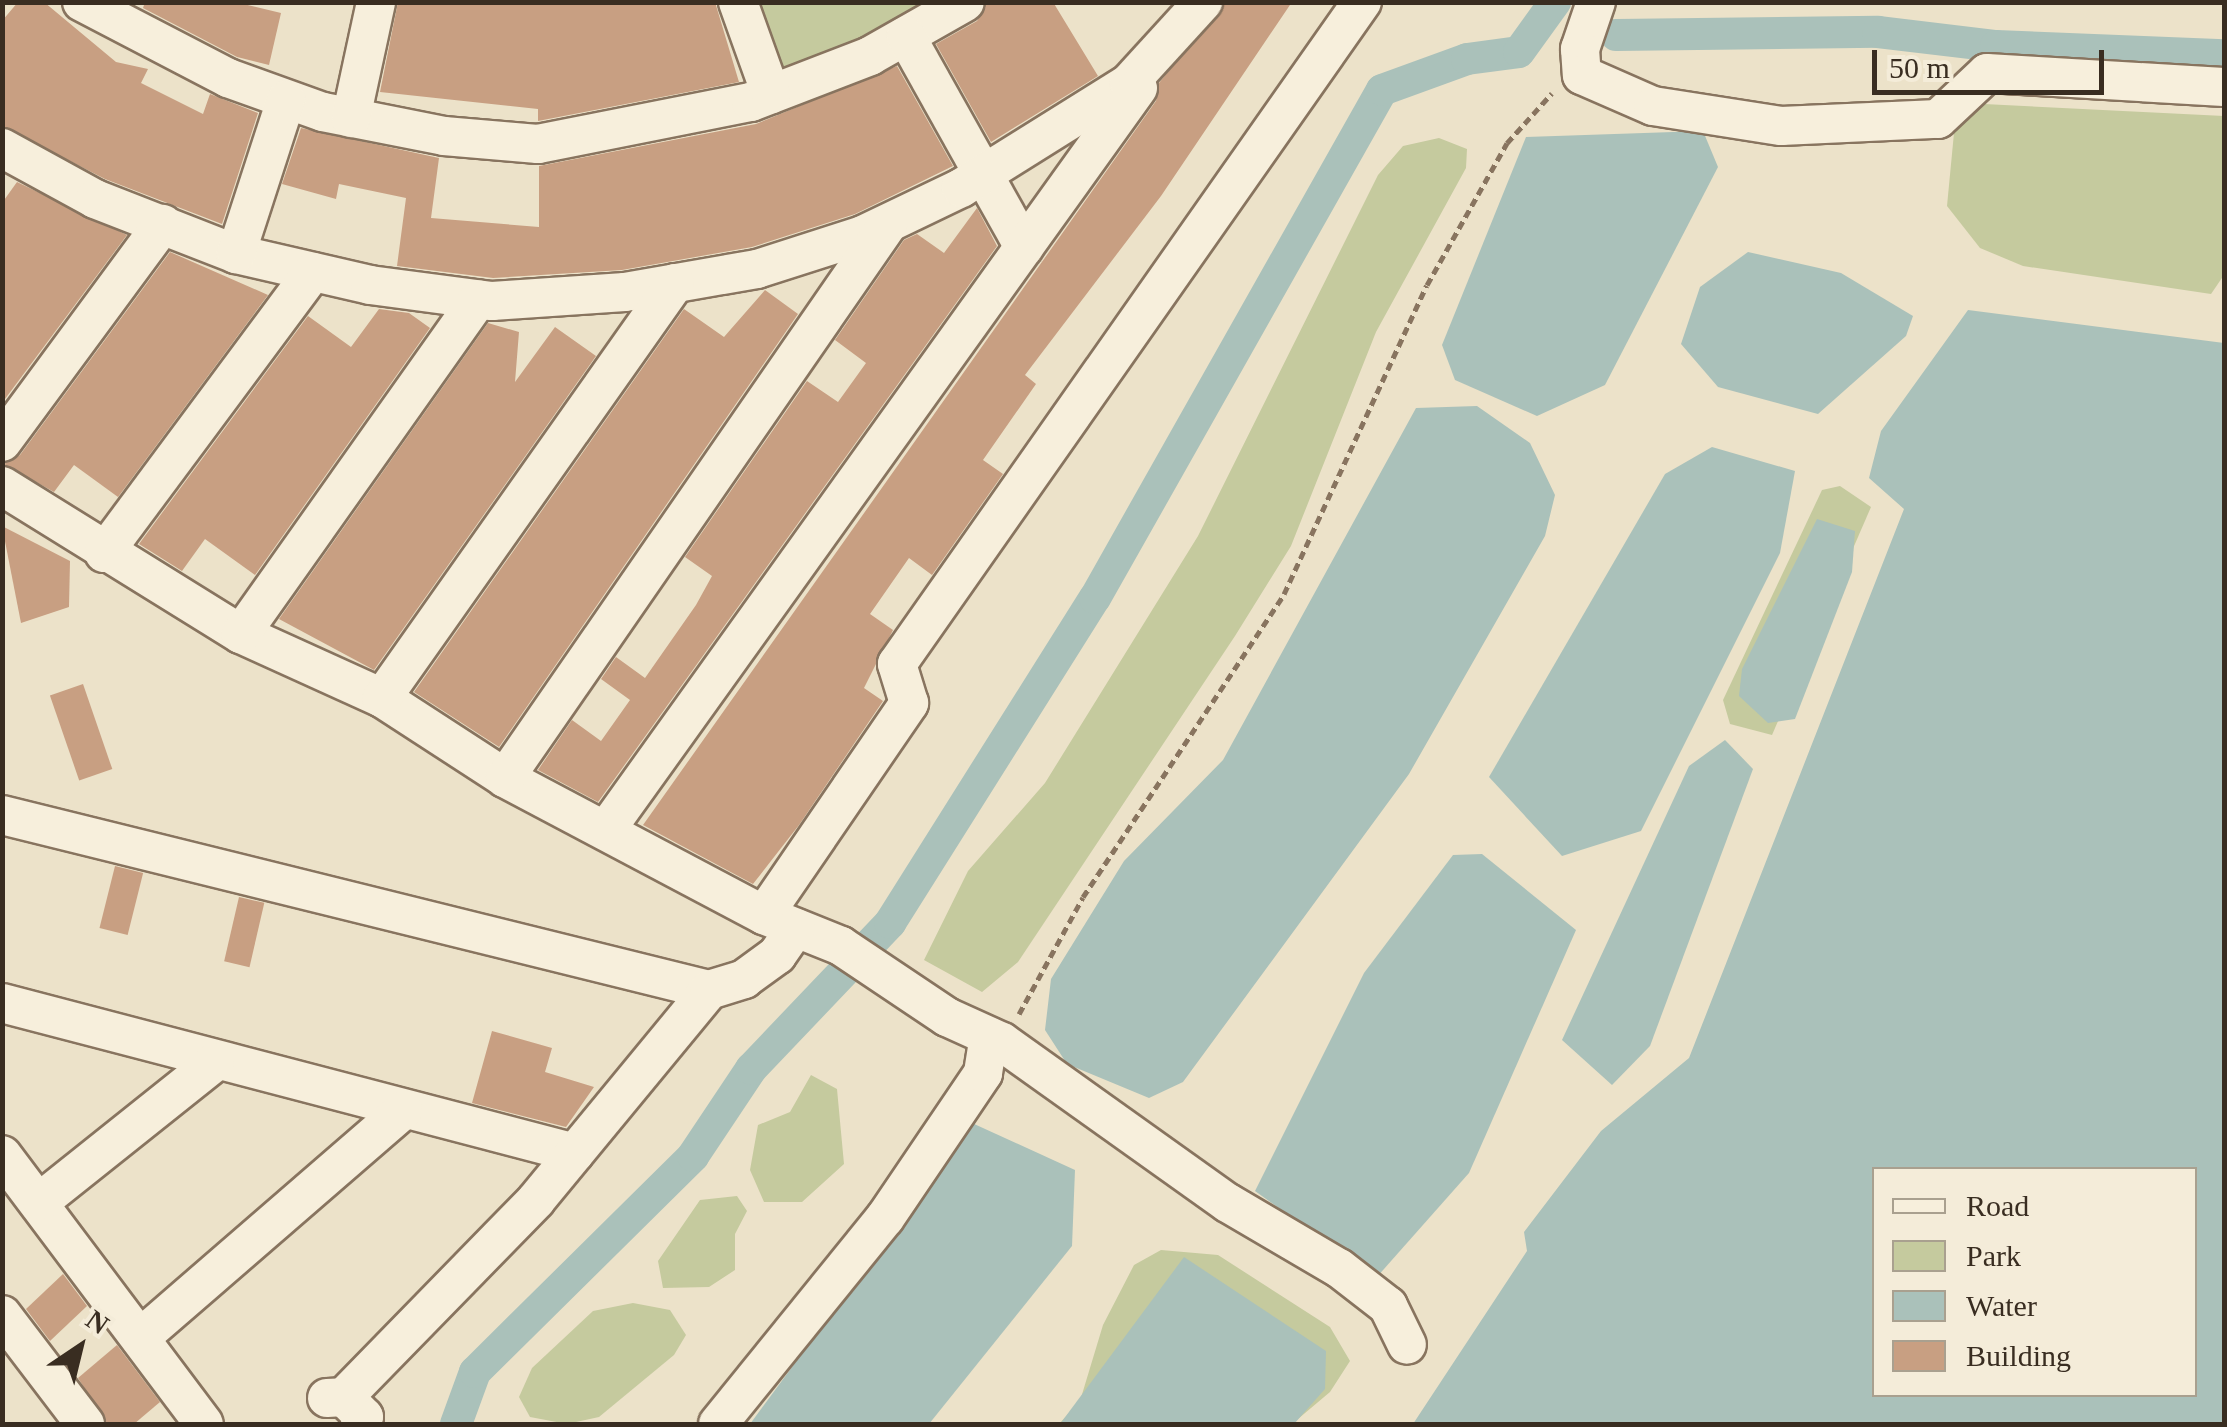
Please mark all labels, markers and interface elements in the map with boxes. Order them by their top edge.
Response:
scale bar [1877,30,2110,92]
text: 50 m [1889,51,1950,84]
legend [1872,1167,2197,1397]
text: Road [1966,1189,2029,1222]
text: Park [1966,1239,2021,1272]
text: Water [1966,1289,2037,1322]
north arrow [30,1297,130,1397]
text: N [80,1304,115,1341]
text: Building [1966,1339,2071,1372]

